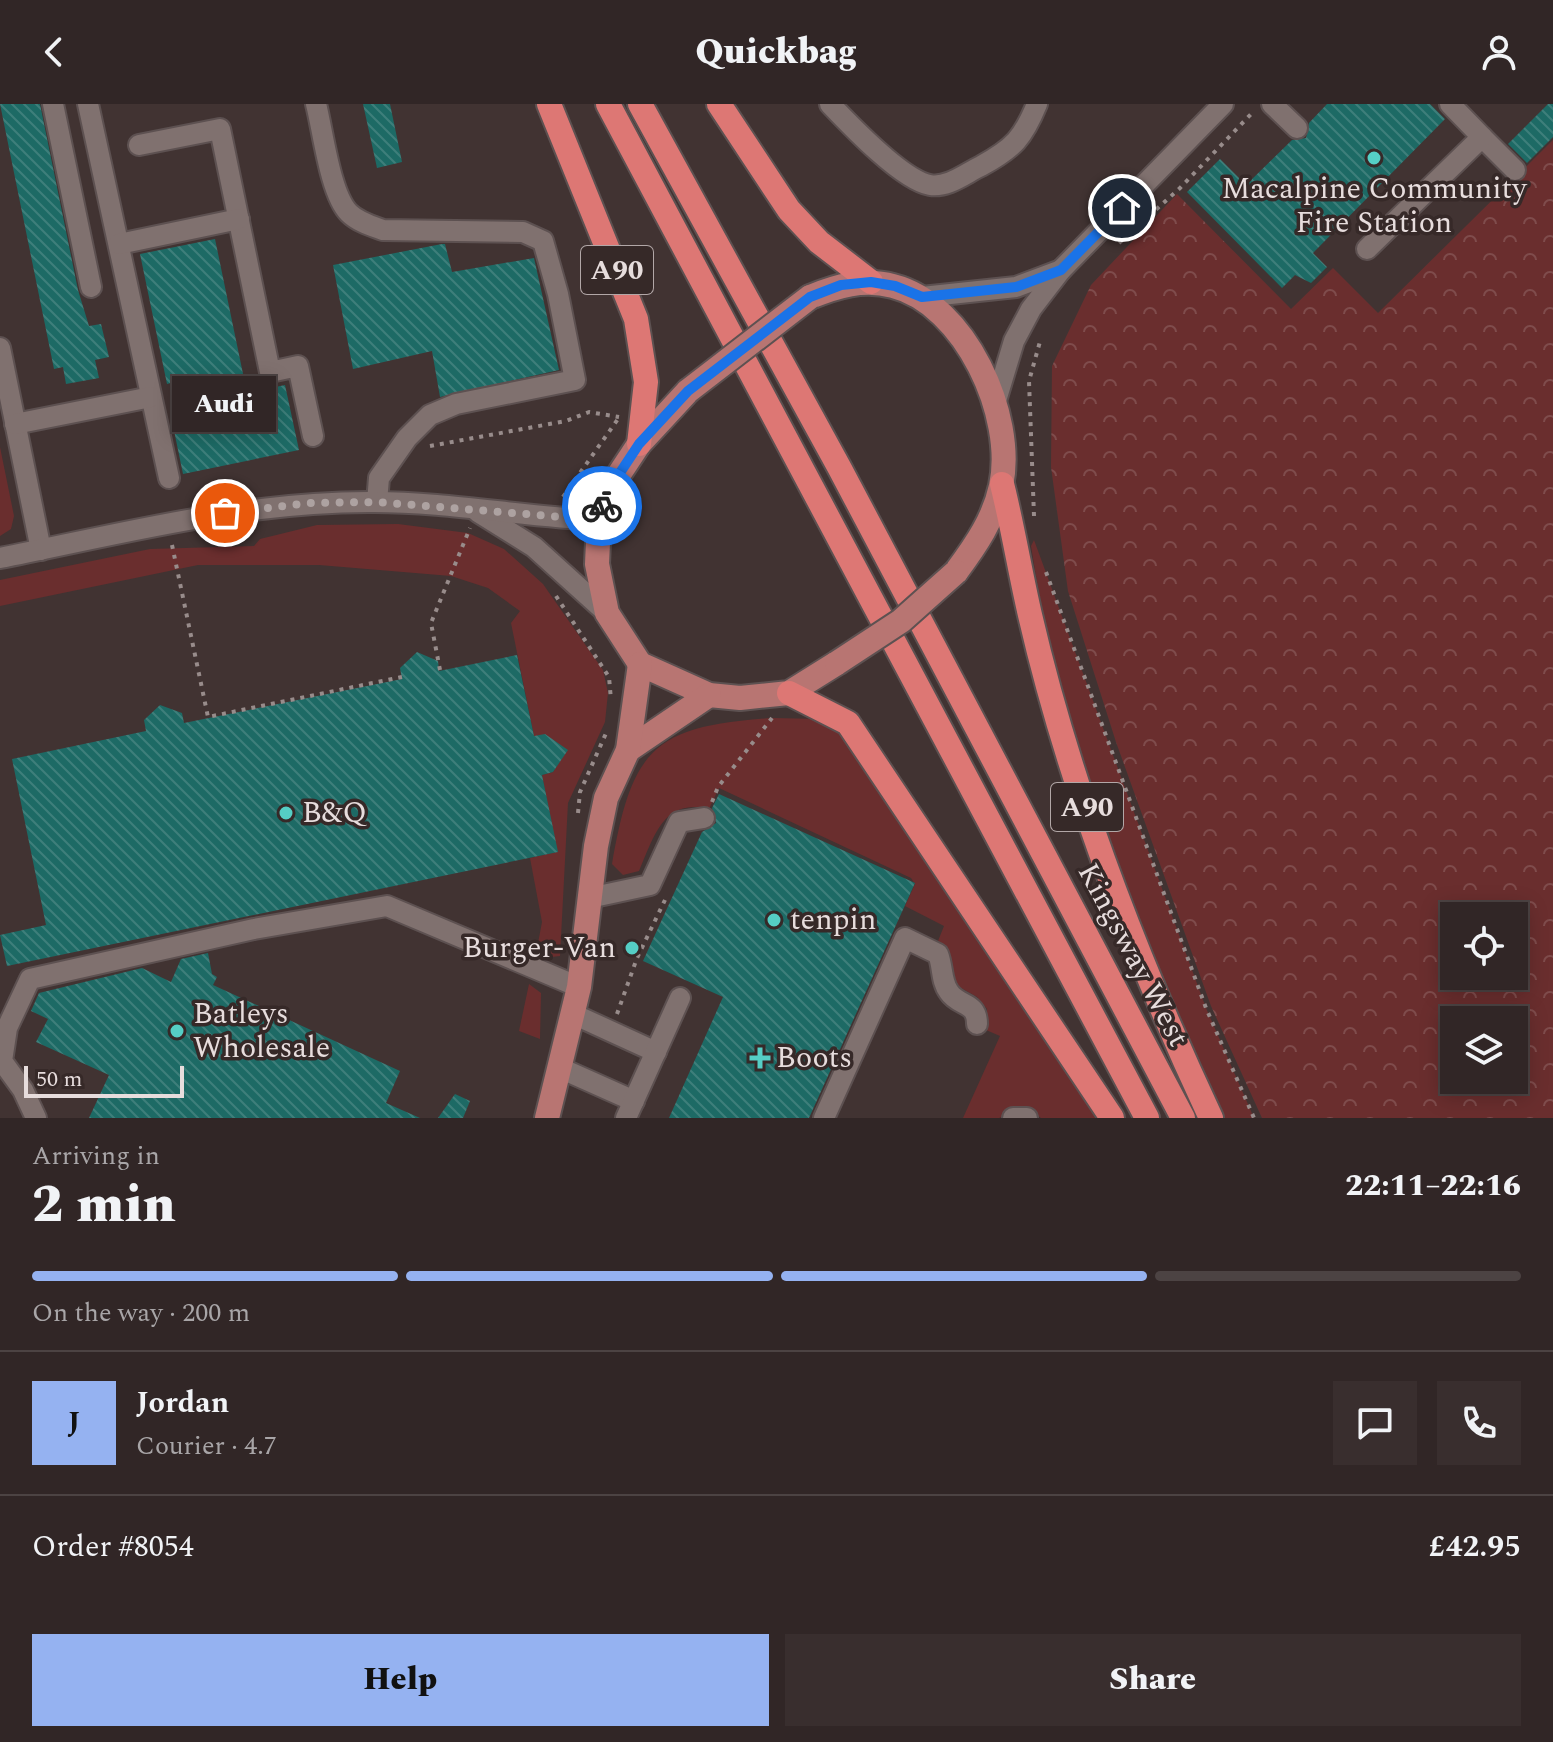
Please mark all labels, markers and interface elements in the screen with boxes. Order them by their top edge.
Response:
text: Quickbag [696,25,857,80]
icon: back [32,30,76,74]
icon: person [1477,30,1521,74]
marker: Macalpine Community Fire Station [1365,149,1383,167]
place label: Macalpine Community Fire Station [1221,166,1528,246]
pin [1088,174,1156,242]
icon: home [1100,186,1144,230]
road number: A90 [581,246,653,294]
callout: Audi [173,377,277,433]
text: Audi [194,384,254,424]
courier [562,466,642,546]
pin [191,479,259,547]
icon: bike [580,484,624,528]
icon: bag [203,491,247,535]
road number: A90 [1051,783,1123,831]
place label: B&Q [302,790,368,836]
marker: B&Q [277,804,295,822]
street label: Kingsway West [1065,855,1201,1055]
place label: tenpin [790,897,876,943]
map controls [1440,902,1528,1094]
button: locate [1440,902,1528,990]
marker: tenpin [765,911,783,929]
place label: Burger-Van [462,925,616,971]
marker: Burger-Van [623,939,641,957]
place label: Batleys Wholesale [193,991,330,1071]
button: layers [1440,1006,1528,1094]
marker: Batleys Wholesale [168,1022,186,1040]
place label: Boots [776,1035,852,1081]
marker: Boots [751,1049,769,1067]
scale bar [24,1062,184,1098]
text: 50 m [36,1063,82,1096]
text: Arriving in [32,1136,160,1176]
text: 22:11–22:16 [1345,1163,1521,1209]
text: 2 min [32,1166,176,1245]
text: On the way · 200 m [32,1293,250,1333]
text: Jordan [136,1380,229,1426]
button: chat [1333,1381,1417,1465]
button: phone [1437,1381,1521,1465]
text: J [68,1400,80,1446]
text: Courier · 4.7 [136,1426,277,1466]
text: Order #8054 [32,1524,194,1570]
text: £42.95 [1429,1524,1521,1570]
button: Help [32,1634,769,1726]
button: Share [785,1634,1521,1726]

